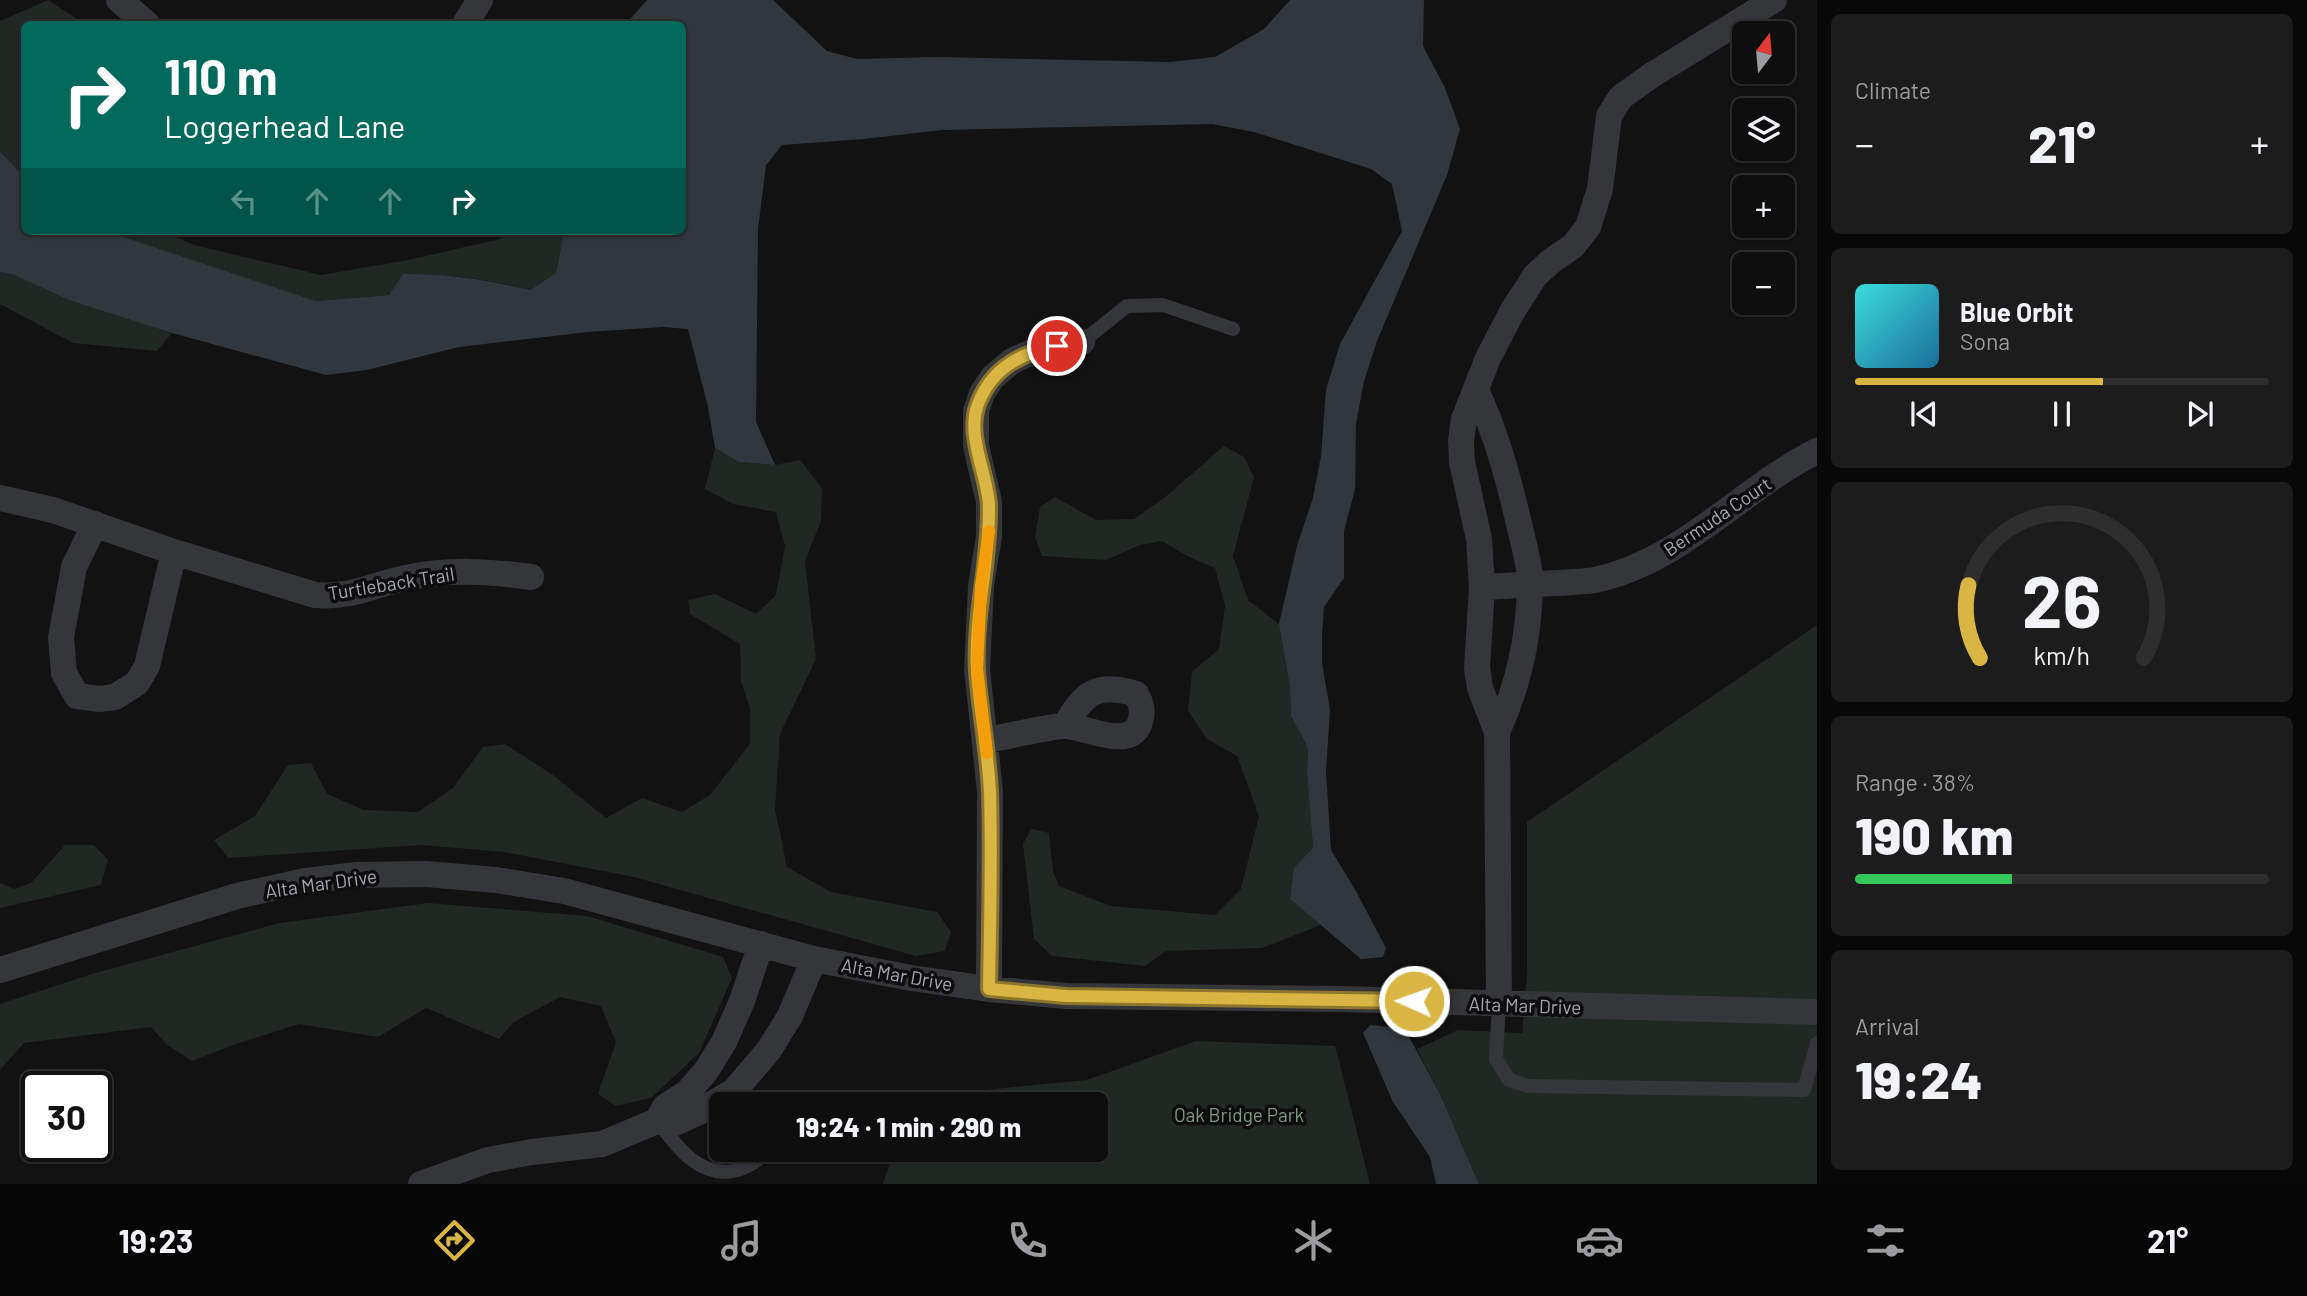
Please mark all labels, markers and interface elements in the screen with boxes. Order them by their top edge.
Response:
north arrow [1732,21,1796,84]
map controls [1732,21,1795,315]
text: 110 m [164,46,278,105]
icon: right [49,49,140,140]
text: Climate [1855,76,1931,104]
button: layers [1732,98,1795,161]
text: Loggerhead Lane [164,106,405,144]
text: 21° [2028,111,2096,173]
text: − [1855,120,1874,166]
text: + [2250,120,2269,166]
button: + [1732,175,1795,238]
icon: left [225,182,263,220]
icon: ahead [298,182,336,220]
icon: ahead [371,182,409,220]
icon: right [444,182,482,220]
button: − [1732,252,1795,315]
text: Blue Orbit [1960,296,2073,327]
pin [1027,316,1087,376]
icon: arrive [1038,327,1076,365]
text: Sona [1960,327,2010,355]
icon: previous [1905,395,1943,433]
icon: pause [2043,395,2081,433]
icon: next [2181,395,2219,433]
street label: Bermuda Court [1659,472,1775,560]
text: 26 [2022,555,2102,643]
street label: Turtleback Trail [326,562,456,604]
text: km/h [2034,640,2090,670]
text: Range · 38% [1855,768,1975,796]
text: 190 km [1855,803,2013,865]
street label: Alta Mar Drive [264,864,378,902]
street label: Alta Mar Drive [840,953,954,995]
position arrow [1377,964,1451,1038]
street label: Alta Mar Drive [1468,992,1582,1018]
text: Arrival [1855,1012,1919,1040]
text: 19:24 [1855,1047,1983,1109]
speed limit sign: 30 [21,1071,112,1162]
park label: Oak Bridge Park [1174,1103,1304,1126]
text: 19:24 · 1 min · 290 m [796,1111,1021,1142]
icon: directions [430,1216,479,1265]
icon: music [717,1216,766,1265]
icon: phone [1003,1216,1052,1265]
icon: climate [1289,1216,1338,1265]
icon: car [1575,1216,1624,1265]
icon: filters [1861,1216,1910,1265]
text: 19:23 [119,1221,193,1259]
text: 21° [2147,1221,2188,1259]

